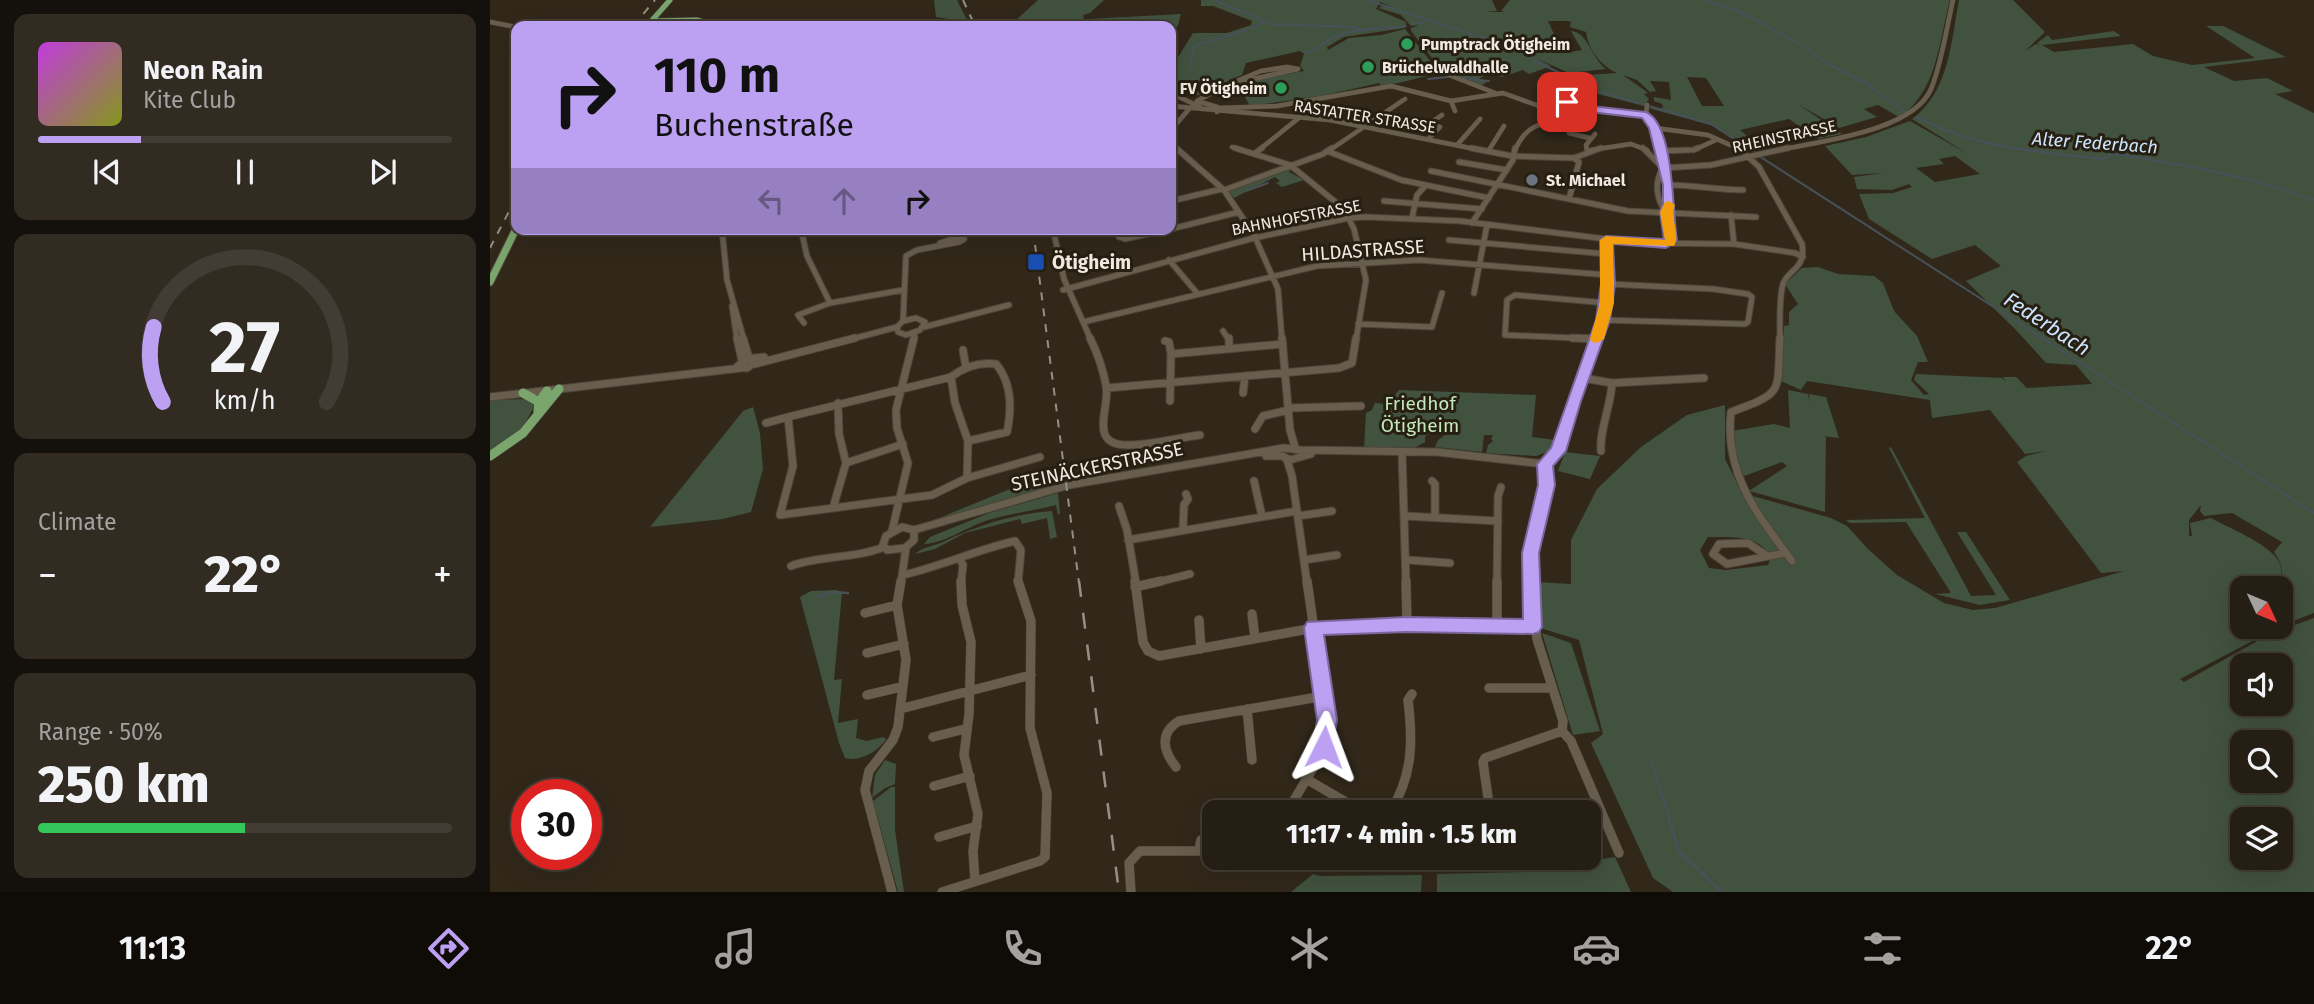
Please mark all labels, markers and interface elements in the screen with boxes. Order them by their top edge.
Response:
place label: Pumptrack Ötigheim [1421,34,1570,54]
marker: Pumptrack Ötigheim [1399,36,1415,52]
text: 110 m [654,46,780,105]
icon: right [539,49,630,140]
text: Neon Rain [143,55,263,86]
place label: Brüchelwaldhalle [1382,58,1509,77]
marker: Brüchelwaldhalle [1360,59,1376,75]
pin [1537,72,1597,132]
place label: FV Ötigheim [1180,78,1267,98]
marker: FV Ötigheim [1273,80,1289,96]
icon: arrive [1548,83,1586,121]
text: Kite Club [143,86,236,114]
street label: RASTATTER STRASSE [1293,96,1437,137]
text: Buchenstraße [654,106,854,144]
street label: RHEINSTRASSE [1730,116,1838,157]
water label: Alter Federbach [2030,128,2159,158]
icon: previous [88,153,126,191]
icon: pause [226,153,264,191]
icon: next [364,153,402,191]
place label: St. Michael [1546,171,1626,190]
marker: St. Michael [1524,172,1540,188]
icon: left [752,182,790,220]
icon: ahead [825,182,863,220]
icon: right [898,182,936,220]
street label: BAHNHOFSTRASSE [1230,196,1362,239]
street label: HILDASTRASSE [1301,235,1426,266]
place label: Ötigheim [1052,250,1131,274]
marker: Ötigheim [1026,252,1046,272]
water label: Federbach [1999,287,2095,361]
text: 27 [210,305,280,392]
text: km/h [214,386,276,416]
park label: Friedhof Ötigheim [1381,392,1459,437]
street label: STEINÄCKERSTRASSE [1009,437,1185,496]
text: Climate [38,508,117,536]
text: 22° [204,543,286,606]
text: − [38,552,57,598]
text: + [433,552,452,598]
north arrow [2230,576,2292,639]
map controls [2230,576,2293,870]
button: sound [2230,653,2293,716]
position arrow [1287,710,1361,784]
text: Range · 50% [38,718,163,746]
button: search [2230,730,2293,793]
text: 250 km [38,753,209,816]
speed limit sign: 30 [511,779,602,870]
button: layers [2230,807,2293,870]
text: 11:17 · 4 min · 1.5 km [1286,819,1517,850]
icon: directions [424,924,473,973]
icon: music [711,924,760,973]
icon: phone [998,924,1047,973]
icon: climate [1285,924,1334,973]
icon: car [1572,924,1621,973]
icon: filters [1858,924,1907,973]
text: 11:13 [119,929,186,967]
text: 22° [2145,929,2195,967]

